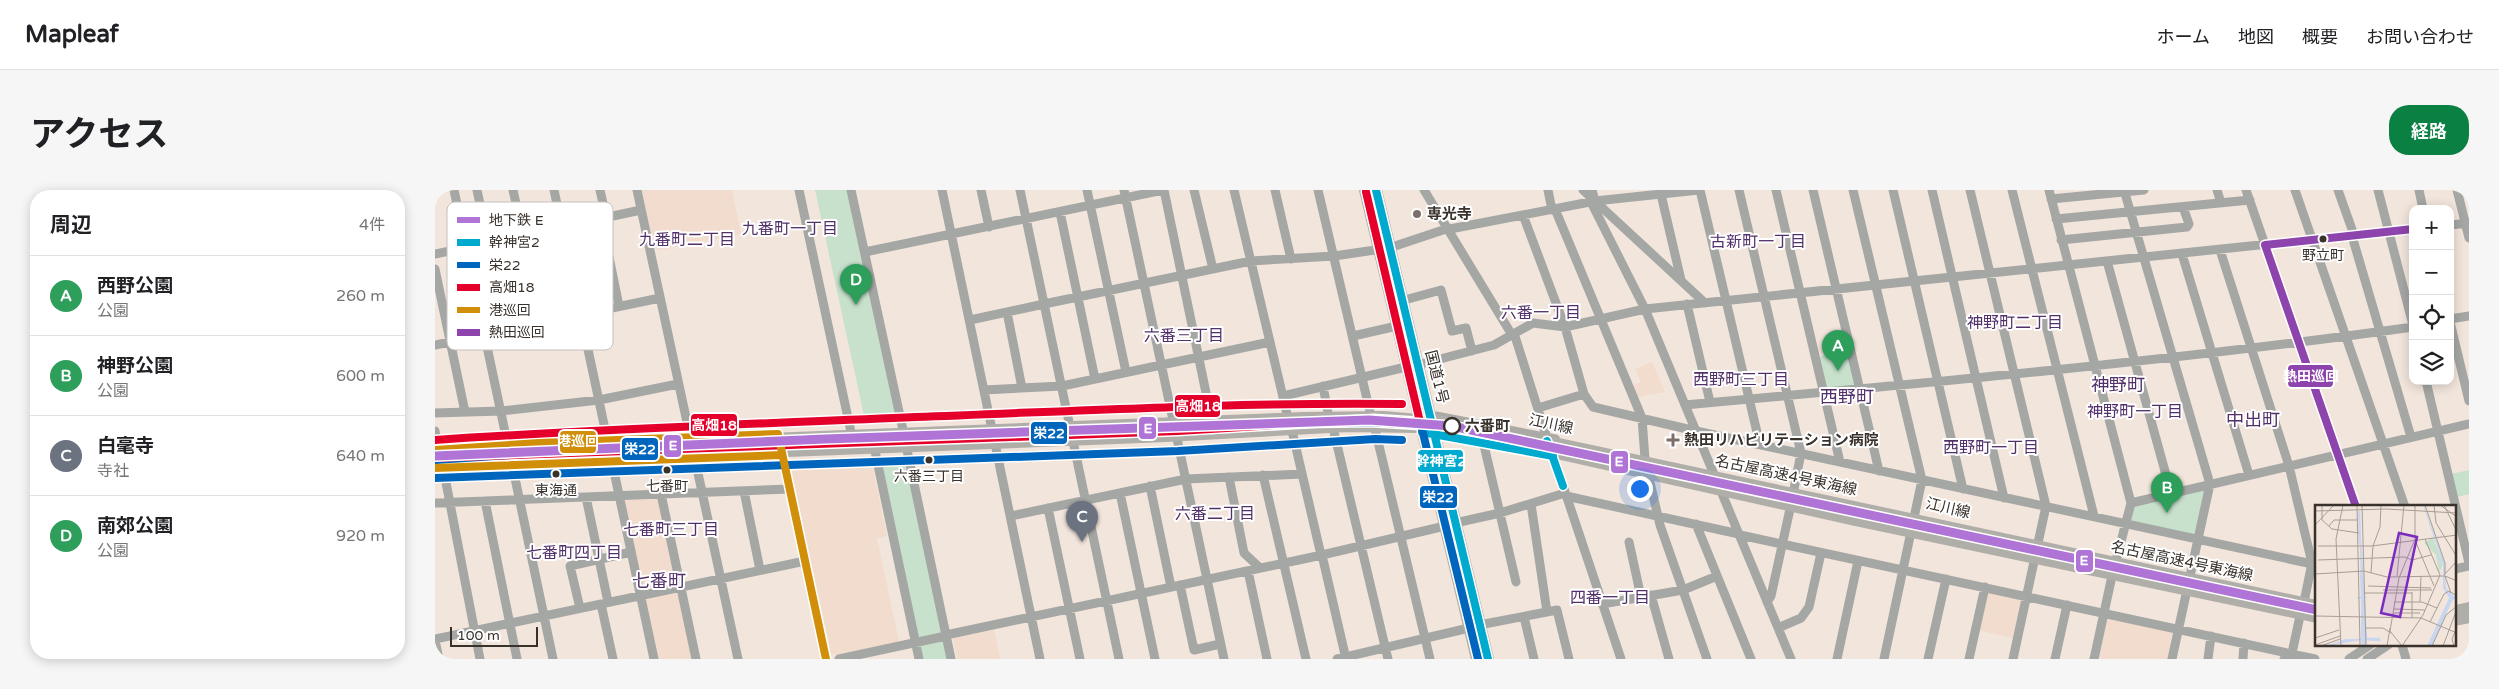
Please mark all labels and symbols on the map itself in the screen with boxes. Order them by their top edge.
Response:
legend [447,202,613,350]
place label: 専光寺 [1427,205,1472,223]
marker: 専光寺 [1411,208,1423,220]
text: 地下鉄 E [489,212,544,229]
district label: 九番町一丁目 [742,219,838,239]
district label: 九番町二丁目 [639,230,735,250]
district label: 古新町一丁目 [1710,232,1806,252]
text: 幹神宮2 [489,234,540,251]
marker: 野立町 [2318,234,2328,244]
place label: 野立町 [2302,247,2344,264]
text: 栄22 [489,257,521,274]
pin: D [840,264,872,305]
text: 高畑18 [489,279,535,296]
text: 港巡回 [489,302,531,319]
district label: 六番一丁目 [1501,303,1581,323]
district label: 神野町二丁目 [1967,313,2063,333]
text: 熱田巡回 [489,324,545,341]
district label: 六番三丁目 [1144,326,1224,346]
pin: A [1822,330,1854,371]
street label: 国道1号 [1422,348,1452,406]
line badge: 熱田巡回 [2287,364,2334,388]
text: 熱田巡回 [2283,368,2339,385]
district label: 西野町三丁目 [1693,370,1789,390]
district label: 神野町 [2091,374,2145,396]
district label: 西野町 [1820,386,1874,408]
line badge: 高畑18 [1174,394,1221,418]
text: 高畑18 [1175,398,1221,415]
district label: 神野町一丁目 [2087,402,2183,422]
district label: 中出町 [2226,409,2280,431]
street label: 江川線 [1527,411,1575,437]
line badge: 高畑18 [690,413,738,437]
line badge: E [1138,416,1157,440]
text: 高畑18 [691,417,737,434]
marker: 六番町 [1443,417,1461,435]
place label: 六番町 [1465,417,1510,435]
text: E [1144,420,1153,437]
line badge: 栄22 [1030,421,1068,445]
text: 栄22 [1033,425,1065,442]
line badge: 港巡回 [559,430,597,454]
place label: 熱田リハビリテーション病院 [1684,431,1879,449]
text: 港巡回 [557,433,599,450]
marker: 熱田リハビリテーション病院 [1666,433,1680,447]
line badge: E [663,434,682,458]
line badge: 栄22 [621,437,659,461]
text: E [669,437,678,454]
district label: 西野町一丁目 [1943,438,2039,458]
text: 栄22 [624,441,656,458]
line badge: 幹神宮2 [1417,449,1464,473]
line badge: E [1610,450,1629,474]
street label: 名古屋高速4号東海線 [1713,451,1859,499]
text: 幹神宮2 [1416,453,1467,470]
text: E [1615,453,1624,470]
marker: 六番三丁目 [924,455,934,465]
marker: 七番町 [662,465,672,475]
place label: 六番三丁目 [894,468,964,485]
marker: 東海通 [551,469,561,479]
pin: B [2151,472,2183,513]
your location [1627,476,1653,502]
place label: 七番町 [646,478,688,495]
place label: 東海通 [535,482,577,499]
line badge: 栄22 [1419,485,1458,509]
text: 栄22 [1422,489,1454,506]
street label: 江川線 [1924,494,1972,522]
pin: C [1066,501,1098,542]
district label: 六番二丁目 [1175,504,1255,524]
inset map [2315,505,2457,647]
district label: 七番町三丁目 [623,520,719,540]
street label: 名古屋高速4号東海線 [2109,537,2255,585]
district label: 七番町四丁目 [526,543,622,563]
line badge: E [2075,549,2094,573]
text: E [2080,552,2089,569]
district label: 七番町 [632,570,686,592]
district label: 四番一丁目 [1570,588,1650,608]
scale bar [450,624,537,647]

